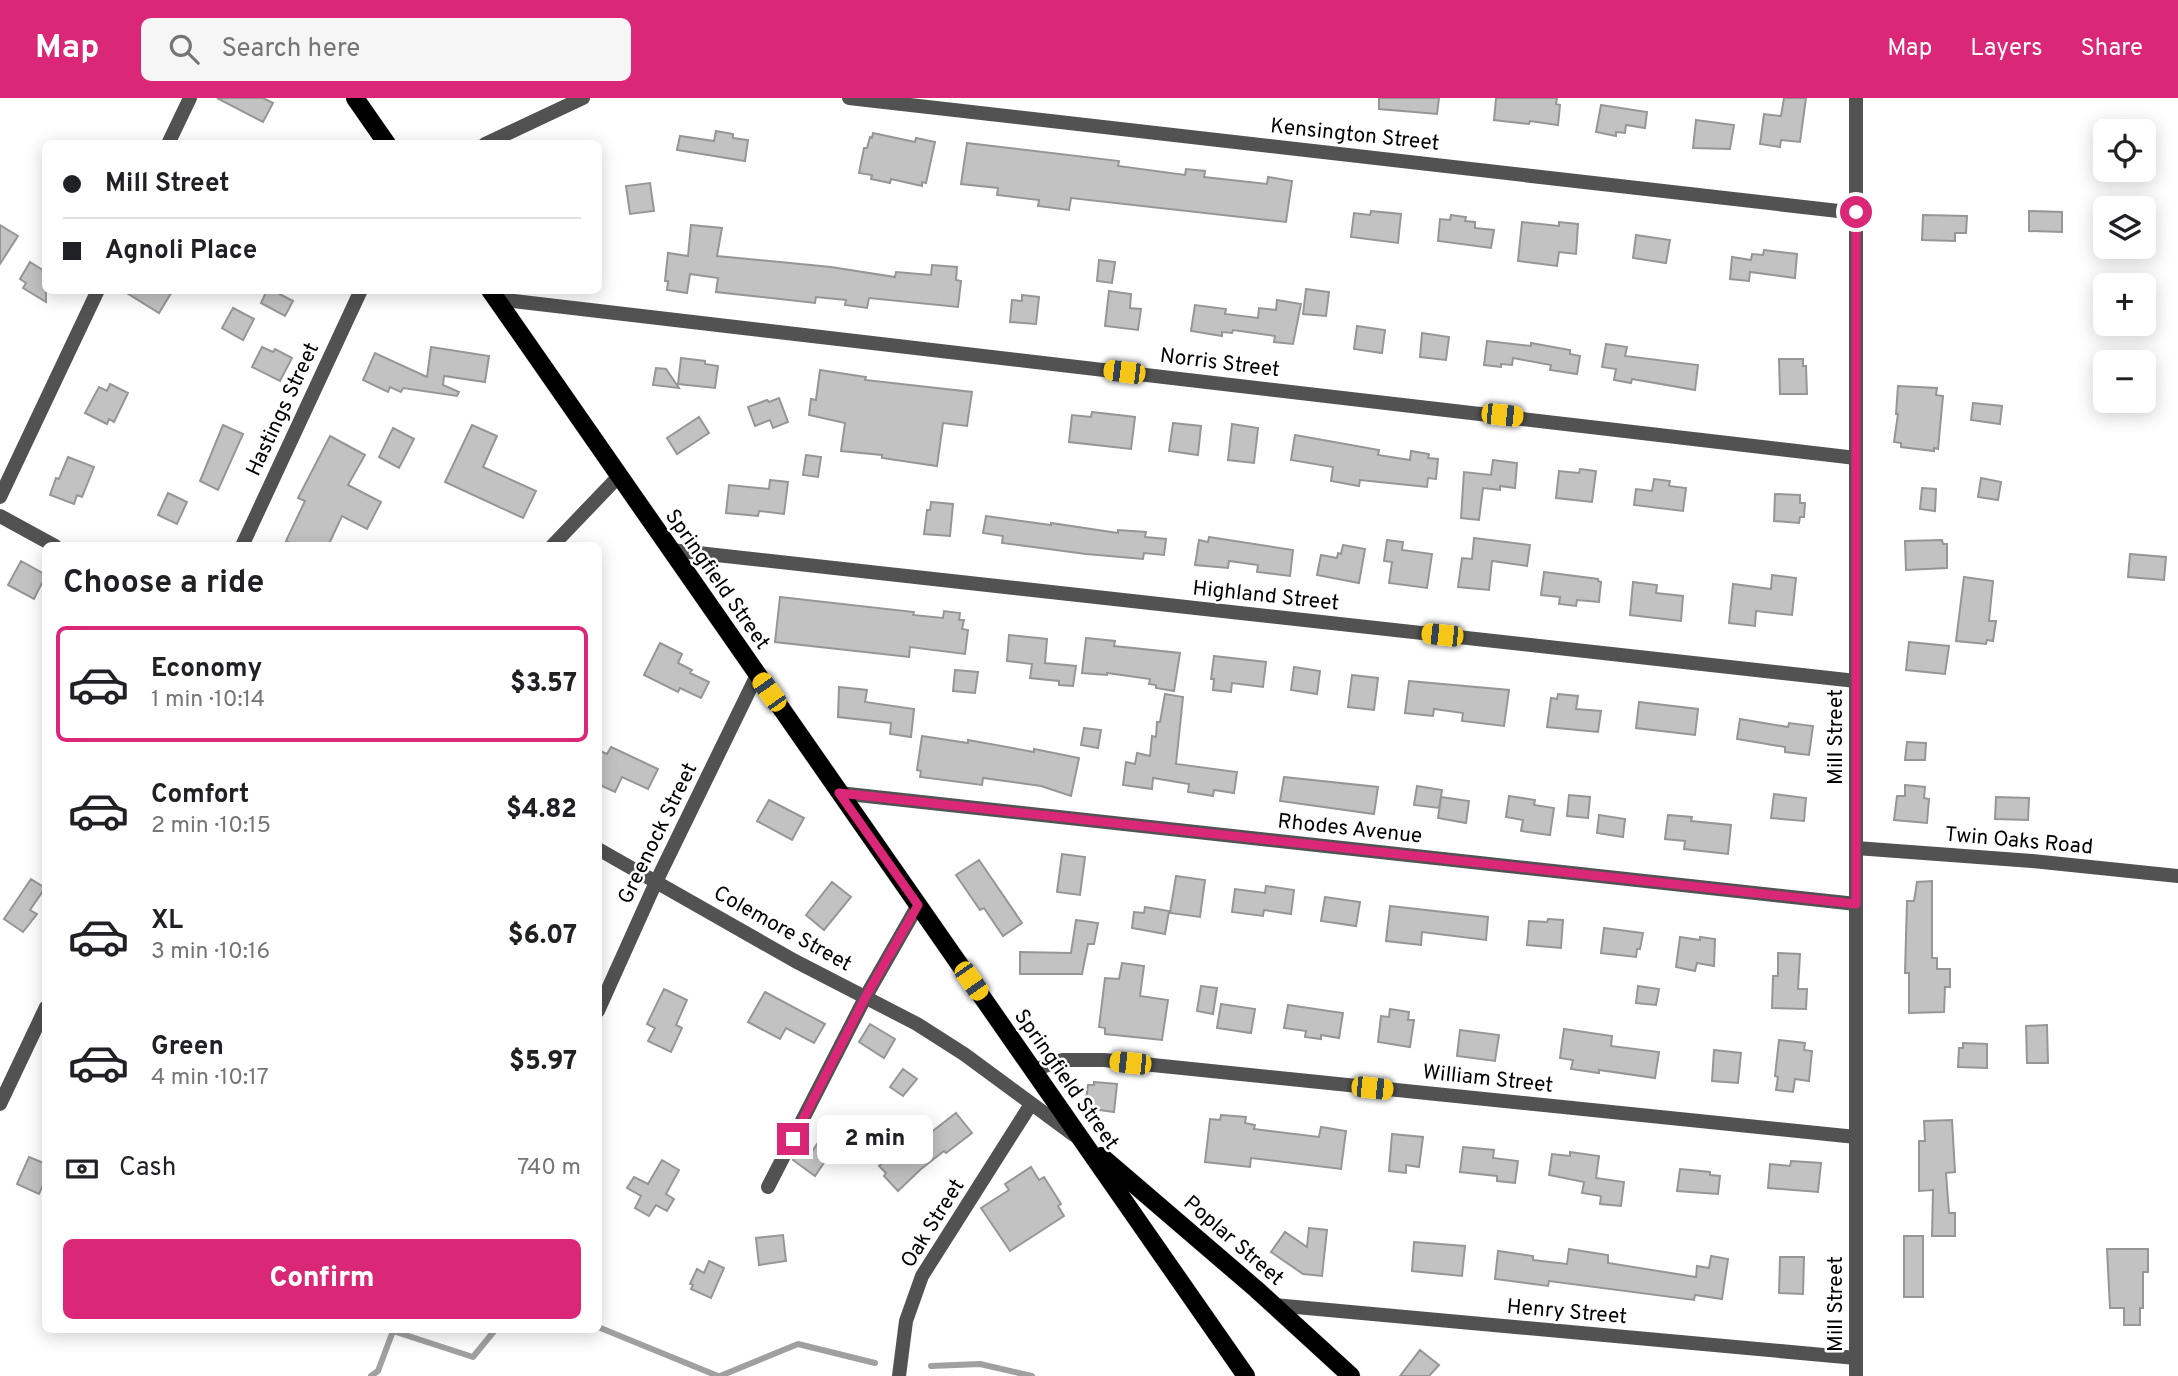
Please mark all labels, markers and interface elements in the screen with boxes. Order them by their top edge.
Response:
search box [141,18,631,81]
text: Map [35,28,99,70]
icon: search [165,30,203,68]
text: Search here [221,33,360,66]
text: Map [1887,34,1932,64]
text: Layers [1970,34,2042,64]
text: Share [2080,34,2143,64]
street label: Kensington Street [1269,113,1441,158]
map controls [2093,119,2156,413]
button: locate [2093,119,2156,182]
text: Mill Street [105,168,230,201]
route start [1840,196,1872,228]
button: layers [2093,196,2156,259]
text: Agnoli Place [105,235,257,268]
button: + [2093,273,2156,336]
street label: Hastings Street [241,339,326,481]
street label: Norris Street [1158,343,1281,384]
button: − [2093,350,2156,413]
car [1102,359,1147,385]
car [1481,402,1524,428]
street label: Springfield Street [658,504,775,655]
text: Choose a ride [63,564,264,604]
street label: Highland Street [1191,575,1340,618]
car [1421,622,1464,648]
icon: car [67,653,130,716]
text: Economy [151,653,262,686]
text: $3.57 [510,668,577,701]
car [749,669,790,715]
text: 1 min · 10:14 [151,686,265,715]
street label: Mill Street [1823,689,1850,785]
street label: Greenock Street [612,759,704,909]
icon: car [67,779,130,842]
text: Comfort [151,779,249,812]
text: $4.82 [506,794,577,827]
street label: Rhodes Avenue [1276,808,1423,851]
text: 2 min · 10:15 [151,812,271,841]
street label: Twin Oaks Road [1944,822,2094,861]
street label: Colemore Street [708,880,856,978]
icon: car [67,905,130,968]
text: XL [151,905,183,938]
text: $6.07 [508,920,577,953]
text: 3 min · 10:16 [151,938,270,967]
car [951,958,992,1004]
street label: Springfield Street [1007,1004,1124,1155]
icon: car [67,1031,130,1094]
text: Green [151,1031,224,1064]
text: $5.97 [509,1046,577,1079]
car [1109,1050,1152,1076]
street label: William Street [1421,1059,1554,1100]
text: 4 min · 10:17 [151,1064,269,1093]
car [1351,1075,1394,1101]
callout: 2 min [818,1114,933,1164]
route end [777,1123,809,1155]
text: 2 min [845,1125,905,1154]
icon: cash [63,1150,101,1188]
text: Cash [119,1152,176,1185]
text: 740 m [517,1154,581,1183]
street label: Oak Street [895,1174,971,1273]
street label: Poplar Street [1177,1190,1289,1292]
button: Confirm [63,1239,581,1319]
street label: Mill Street [1823,1256,1850,1352]
street label: Henry Street [1506,1294,1628,1331]

